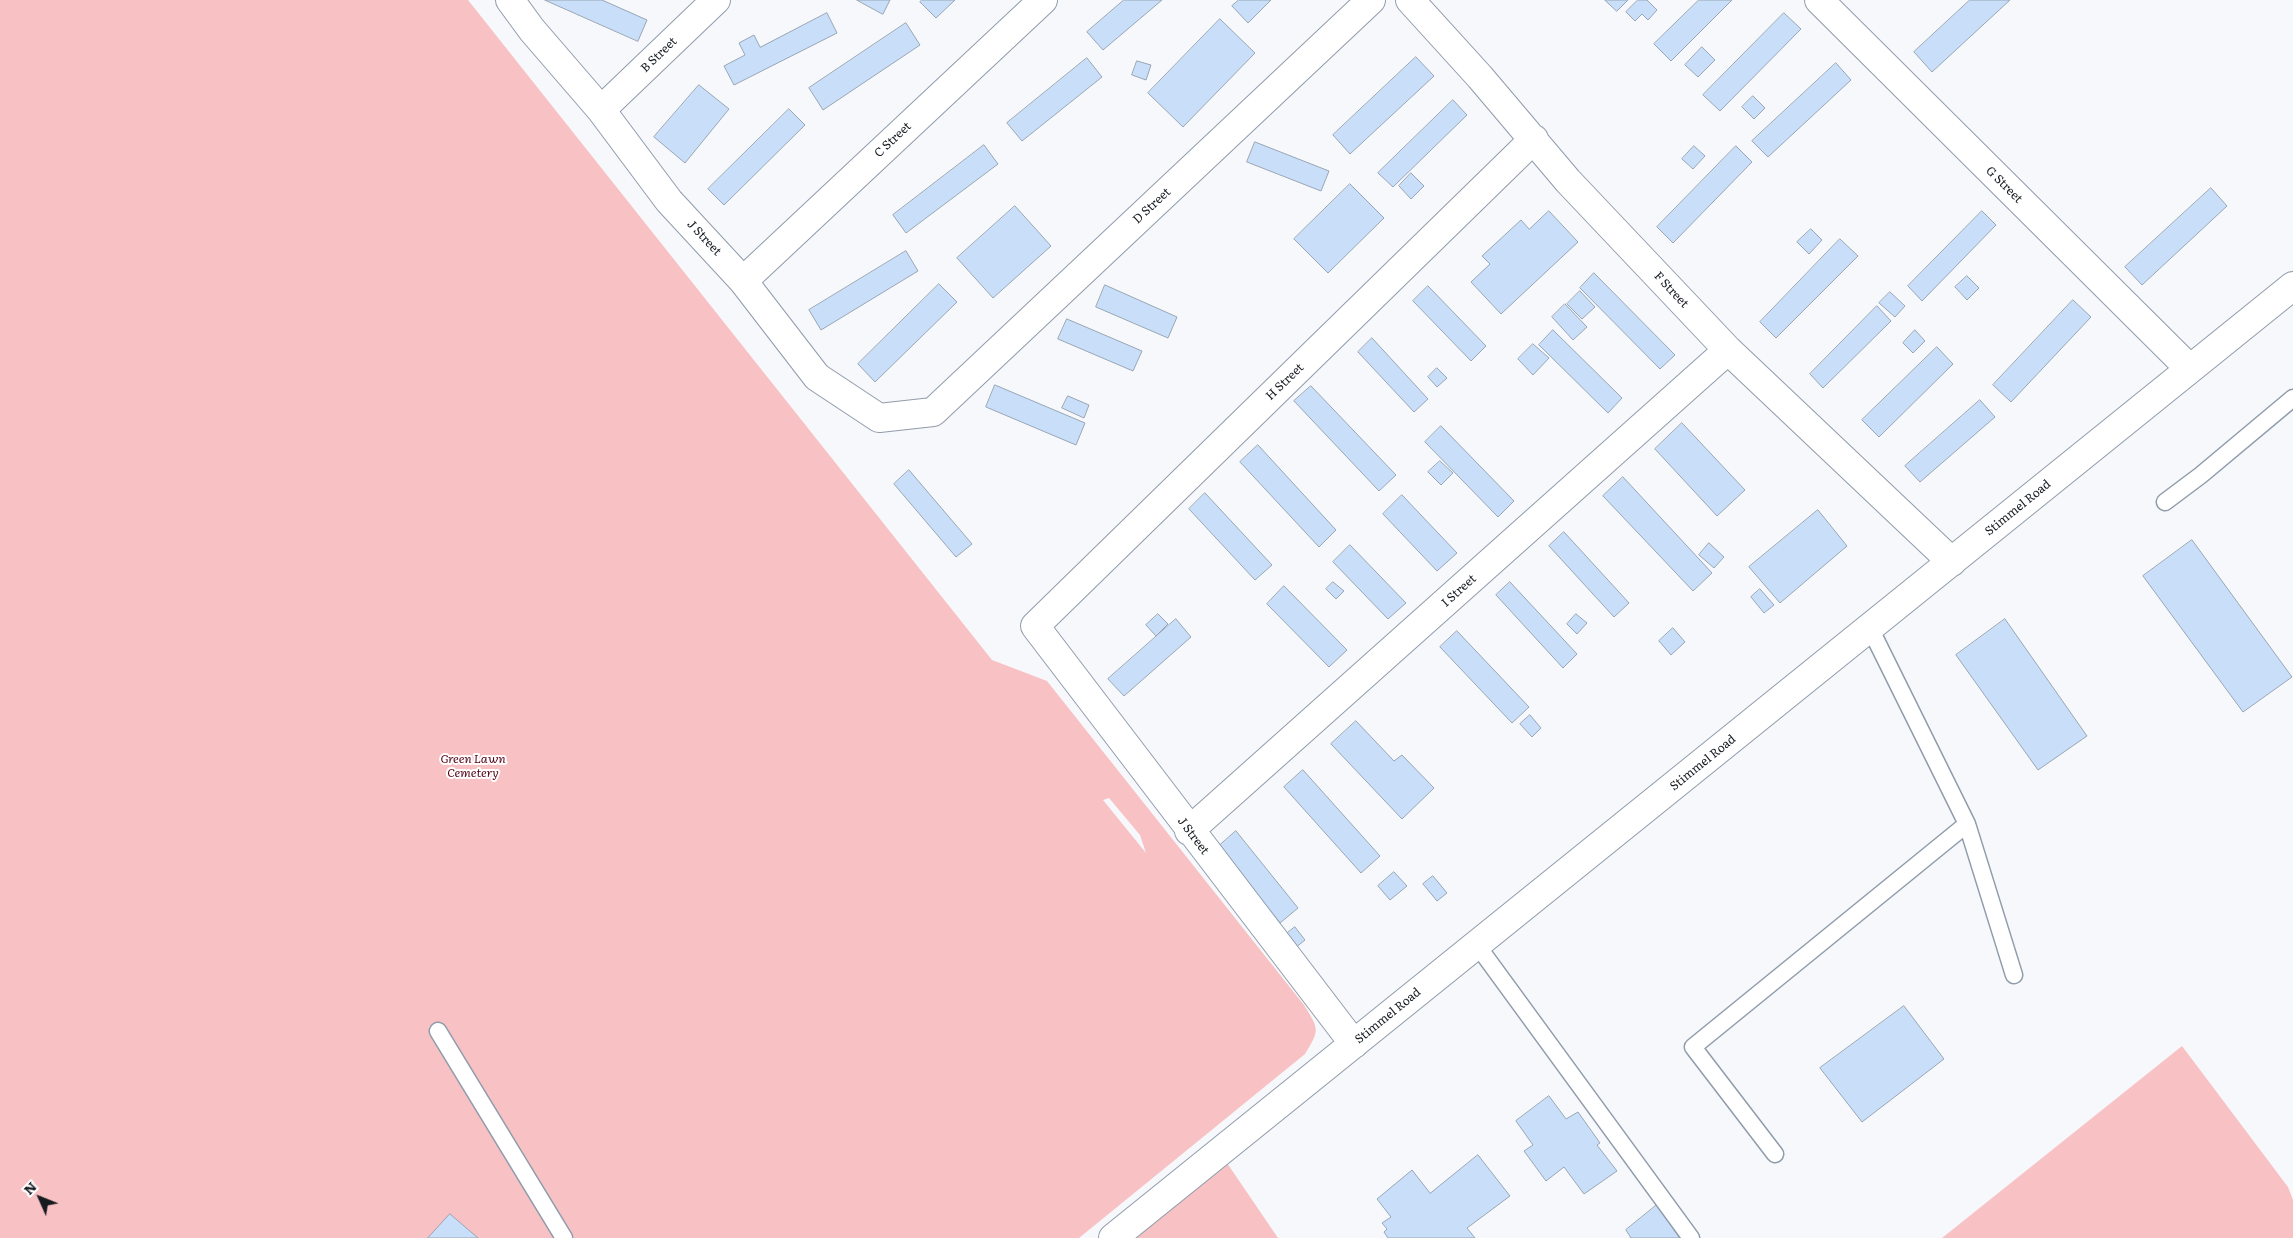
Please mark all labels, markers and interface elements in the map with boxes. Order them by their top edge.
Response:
street label: B Street [638,34,680,76]
street label: C Street [872,119,914,161]
street label: G Street [1983,164,2025,206]
street label: D Street [1130,185,1174,227]
street label: J Street [684,217,724,259]
street label: F Street [1651,269,1691,311]
street label: H Street [1263,361,1307,403]
street label: Stimmel Road [1982,477,2054,539]
street label: I Street [1439,572,1479,610]
street label: Stimmel Road [1667,732,1739,794]
park label: Green Lawn Cemetery [440,752,506,780]
street label: J Street [1174,814,1212,858]
street label: Stimmel Road [1352,985,1424,1047]
north arrow [15,1173,65,1223]
text: N [18,1176,40,1199]

